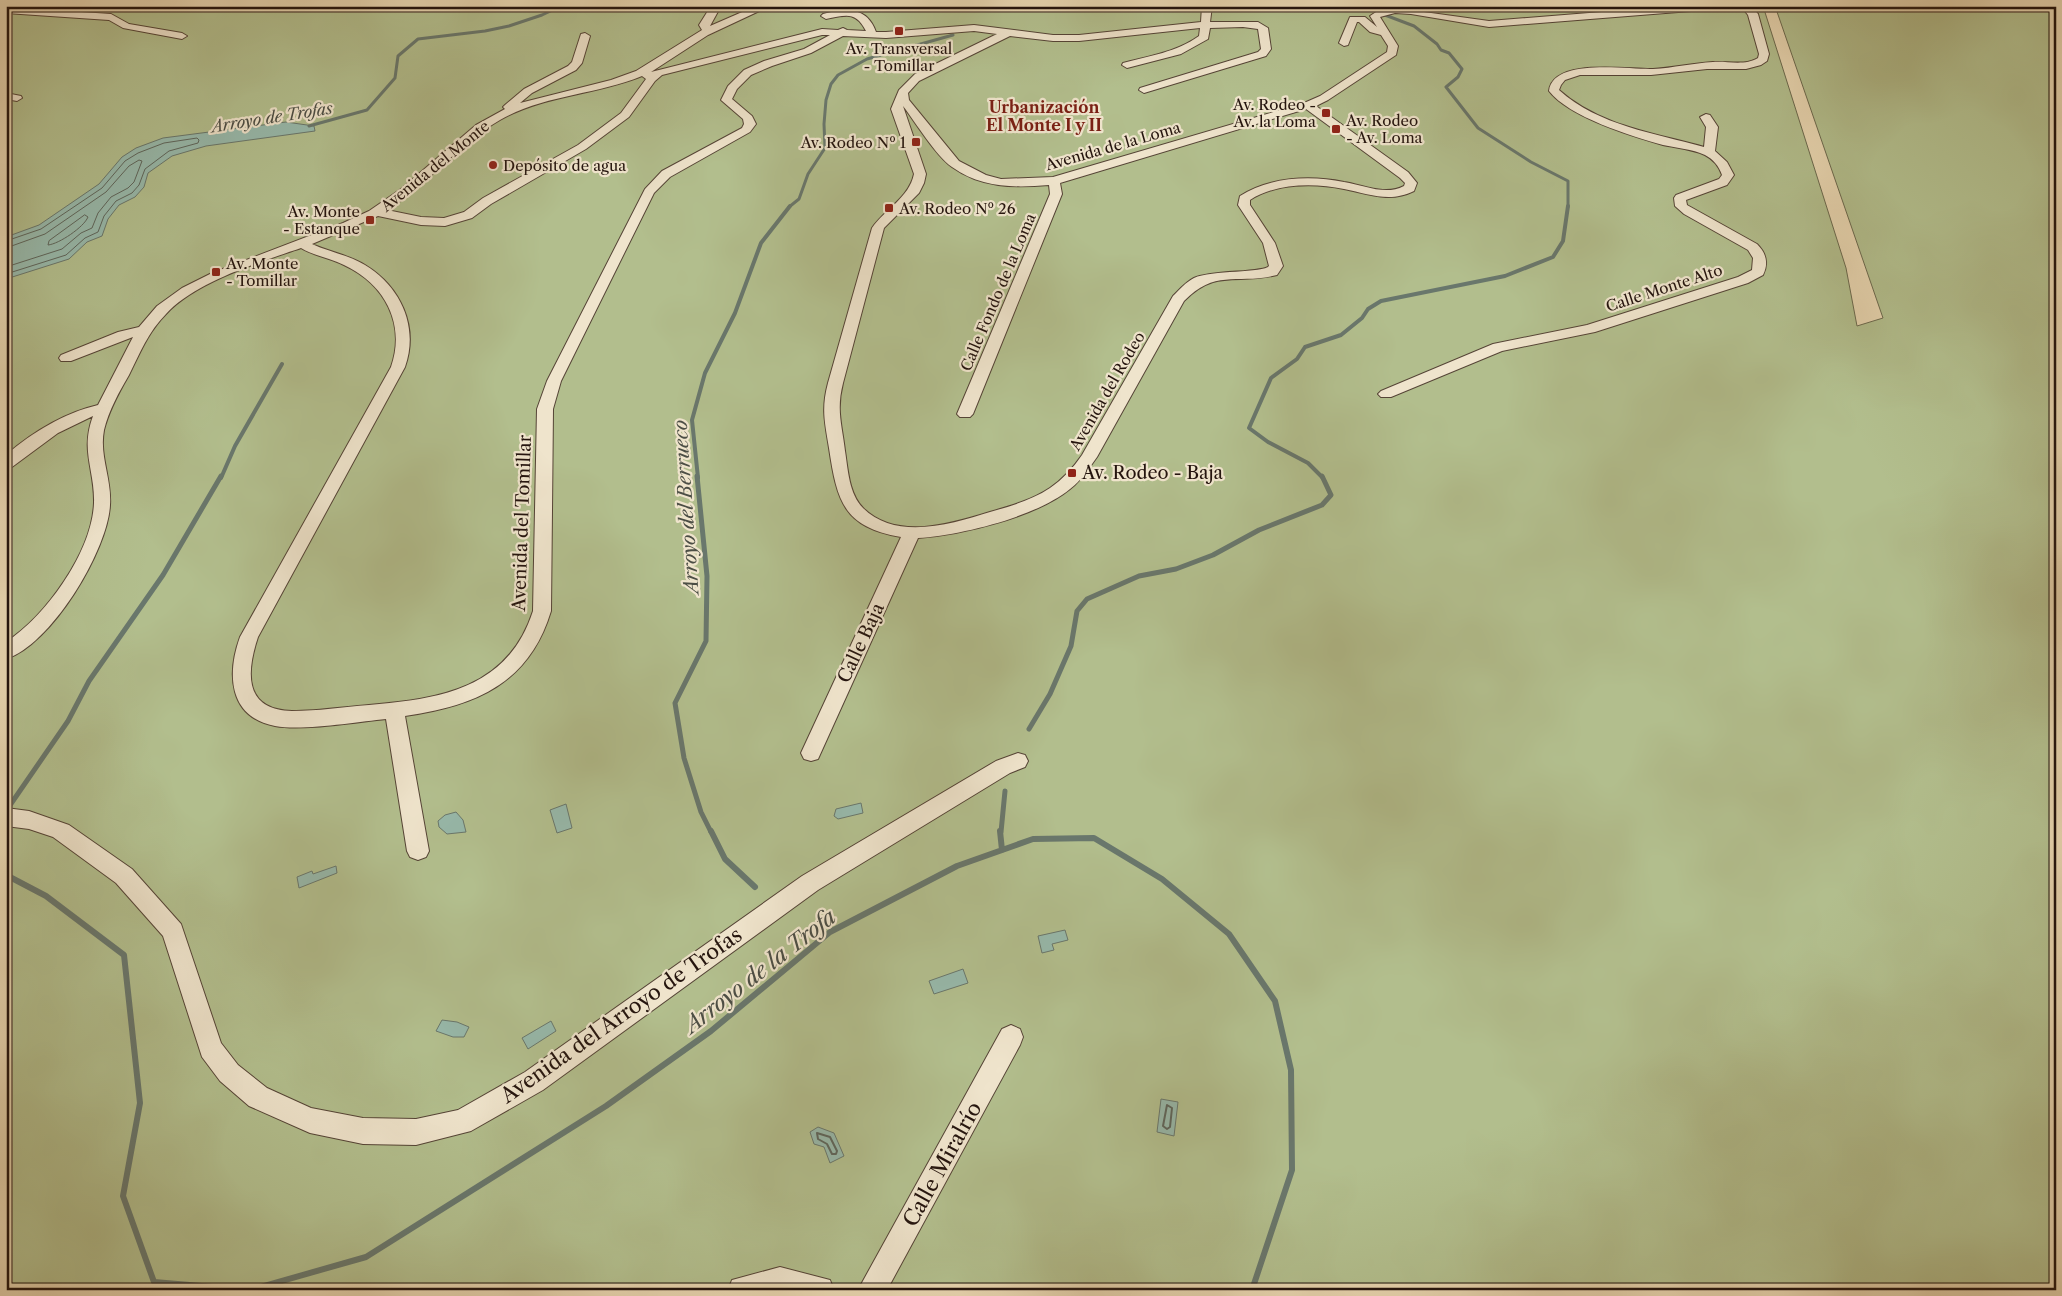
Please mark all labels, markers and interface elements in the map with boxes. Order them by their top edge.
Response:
marker: Av. Transversal - Tomillar [893,25,905,37]
place label: Av. Transversal - Tomillar [845,39,953,75]
place label: Av. Rodeo - Av. la Loma [1232,95,1316,131]
district label: Urbanización El Monte I y II [986,97,1102,135]
water label: Arroyo de Trofas [207,98,334,137]
marker: Av. Rodeo - Av. la Loma [1320,107,1332,119]
place label: Av. Rodeo - Av. Loma [1345,111,1423,147]
street label: Avenida del Monte [376,116,493,216]
street label: Avenida de la Loma [1042,118,1183,175]
marker: Av. Rodeo - Av. Loma [1330,123,1342,135]
place label: Av. Rodeo Nº 1 [800,133,907,152]
marker: Av. Rodeo Nº 1 [910,136,922,148]
place label: Depósito de agua [503,156,626,175]
marker: Depósito de agua [487,159,499,171]
place label: Av. Rodeo Nº 26 [898,199,1016,218]
place label: Av. Monte - Estanque [283,202,360,238]
marker: Av. Rodeo Nº 26 [883,202,895,214]
street label: Calle Fondo de la Loma [956,210,1040,374]
marker: Av. Monte - Estanque [364,214,376,226]
place label: Av. Monte - Tomillar [225,254,298,290]
street label: Calle Monte Alto [1603,260,1725,316]
marker: Av. Monte - Tomillar [210,266,222,278]
street label: Avenida del Rodeo [1065,328,1149,455]
water label: Arroyo del Berrueco [668,419,704,598]
street label: Avenida del Tomillar [508,434,536,613]
place label: Av. Rodeo - Baja [1081,462,1224,484]
marker: Av. Rodeo - Baja [1066,467,1078,479]
street label: Calle Baja [833,599,889,686]
water label: Arroyo de la Trofa [676,903,841,1040]
street label: Avenida del Arroyo de Trofas [495,922,747,1109]
street label: Calle Miralrío [897,1097,987,1231]

